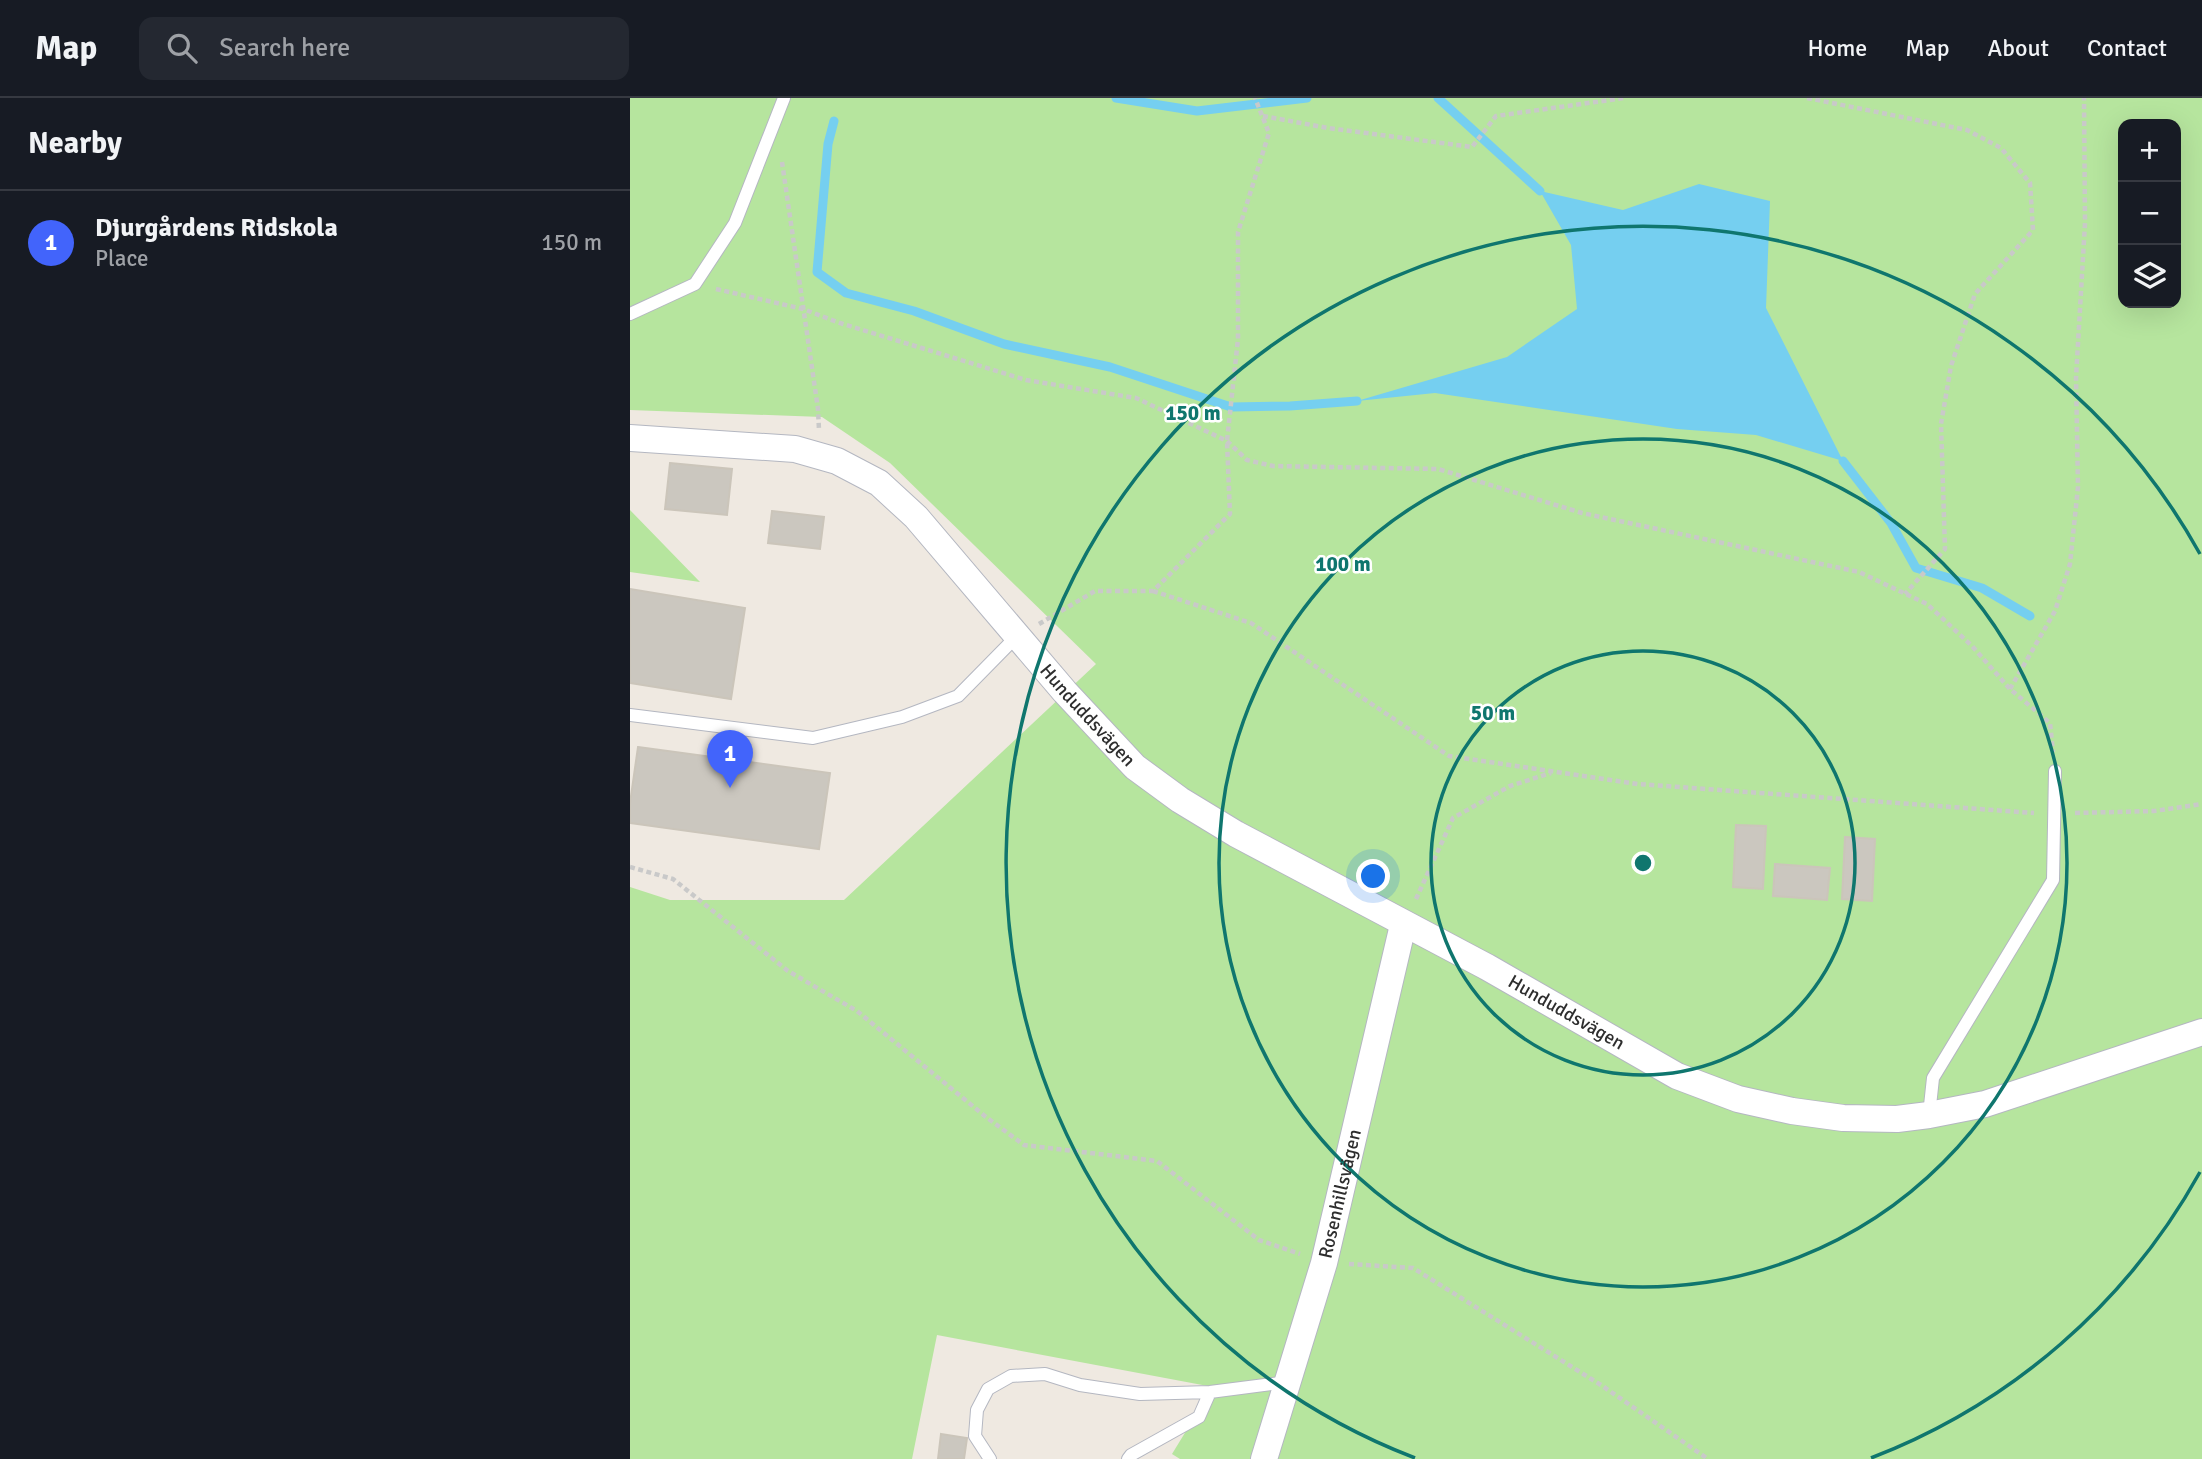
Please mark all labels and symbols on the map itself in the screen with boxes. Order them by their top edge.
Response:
text: 150 m [1165,400,1221,426]
text: 100 m [1315,551,1371,577]
street label: Hunduddsvägen [1035,659,1141,772]
text: 50 m [1471,700,1515,726]
pin: 1 [707,730,753,788]
centre of rings [1631,851,1655,875]
your location [1356,859,1390,893]
street label: Hunduddsvägen [1504,970,1629,1055]
street label: Rosenhillsvägen [1313,1127,1367,1261]

